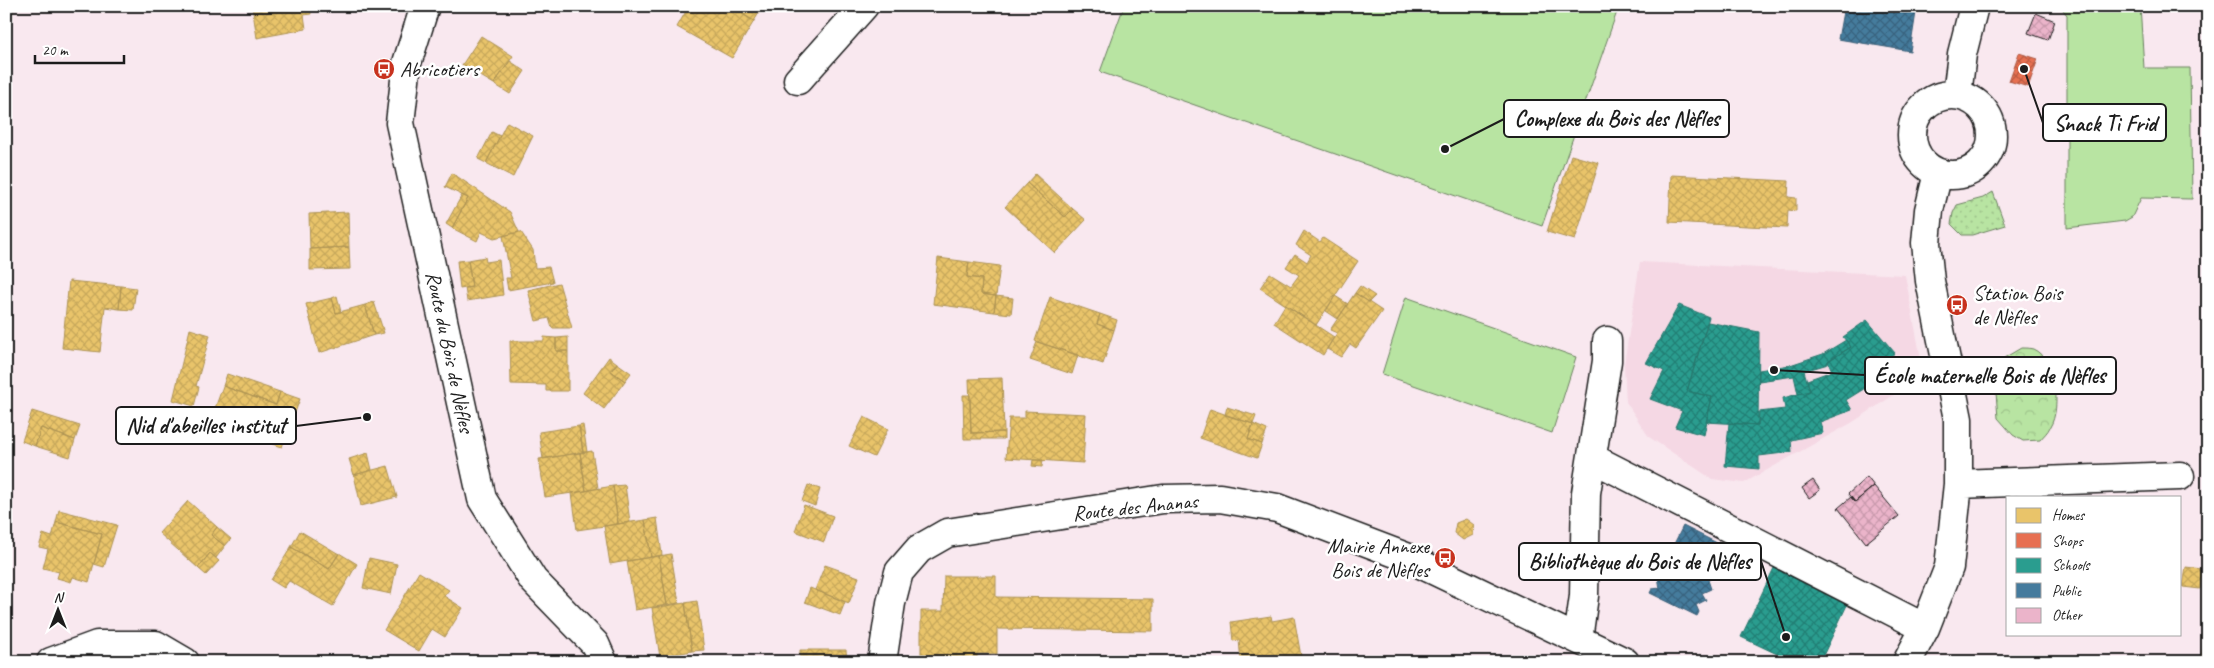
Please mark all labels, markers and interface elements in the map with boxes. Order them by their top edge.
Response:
scale bar [35,32,124,64]
text: 20 m [42,41,69,60]
place label: Abricotiers [400,56,481,82]
bus stop icon: Abricotiers [372,57,396,81]
callout: Complexe du Bois des Nèfles [1504,100,1729,137]
callout: Snack Ti Frid [2043,104,2166,141]
text: Complexe du Bois des Nèfles [1514,105,1722,133]
text: Snack Ti Frid [2054,110,2160,138]
street label: Route du Bois de Nèfles [420,269,480,437]
place label: Station Bois de Nèfles [1973,280,2064,330]
bus stop icon: Station Bois de Nèfles [1945,293,1969,317]
callout: École maternelle Bois de Nèfles [1865,357,2116,394]
text: École maternelle Bois de Nèfles [1874,361,2108,390]
callout: Nid d'abeilles institut [116,407,296,444]
text: Nid d'abeilles institut [126,412,290,440]
street label: Route des Ananas [1071,487,1201,527]
legend [2006,496,2182,636]
text: Homes [2052,506,2086,525]
text: Shops [2052,532,2085,551]
place label: Mairie Annexe Bois de Nèfles [1327,533,1431,583]
callout: Bibliothèque du Bois de Nèfles [1519,543,1761,580]
bus stop icon: Mairie Annexe Bois de Nèfles [1433,546,1457,570]
text: Bibliothèque du Bois de Nèfles [1529,548,1753,576]
text: Schools [2052,556,2091,575]
text: Public [2052,582,2082,601]
north arrow [32,586,82,636]
text: N [54,589,65,606]
text: Other [2052,606,2083,625]

